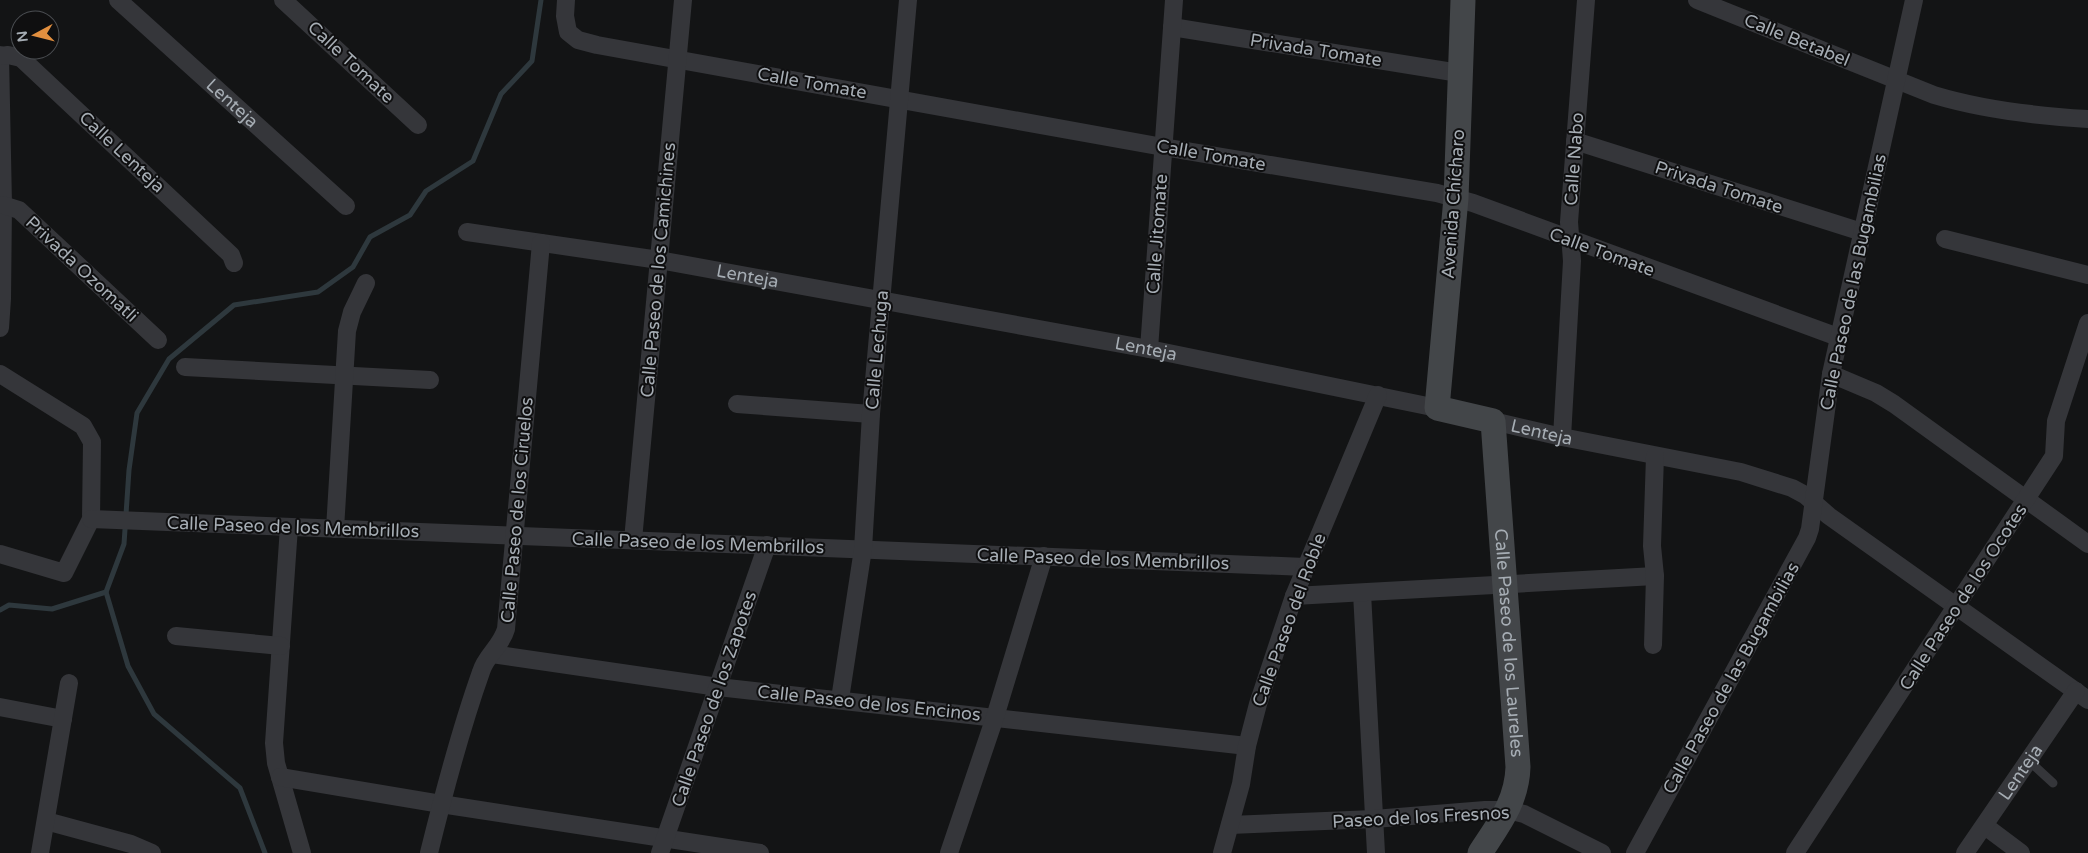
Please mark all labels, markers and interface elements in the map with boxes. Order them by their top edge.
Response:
street label: Calle Betabel [1741,9,1853,71]
north arrow [10,10,60,60]
street label: Calle Tomate [303,16,399,108]
street label: Privada Tomate [1249,29,1383,71]
text: N [13,30,32,43]
street label: Calle Tomate [756,63,868,103]
street label: Lenteja [202,74,263,133]
street label: Calle Lenteja [74,107,170,197]
street label: Calle Nabo [1560,112,1588,206]
street label: Avenida Chícharo [1437,128,1469,280]
street label: Calle Tomate [1155,135,1267,175]
street label: Calle Paseo de los Camichines [636,141,680,399]
street label: Calle Paseo de las Bugambilias [1815,152,1891,412]
street label: Privada Tomate [1652,156,1786,218]
street label: Calle Jitomate [1142,173,1172,295]
street label: Privada Ozomatli [21,211,143,327]
street label: Calle Tomate [1546,223,1658,281]
street label: Lenteja [715,260,780,293]
street label: Calle Lechuga [861,289,893,411]
street label: Lenteja [1113,332,1179,365]
street label: Calle Paseo de los Ciruelos [496,396,538,624]
street label: Lenteja [1509,414,1575,450]
street label: Calle Paseo de los Ocotes [1894,500,2032,694]
street label: Calle Paseo de los Membrillos [166,512,420,542]
street label: Calle Paseo de los Membrillos [571,528,825,558]
street label: Calle Paseo de los Laureles [1490,528,1528,758]
street label: Calle Paseo del Roble [1247,530,1331,710]
street label: Calle Paseo de los Membrillos [976,544,1230,574]
street label: Calle Paseo de las Bugambilias [1658,558,1804,798]
street label: Calle Paseo de los Zapotes [667,588,761,810]
street label: Calle Paseo de los Encinos [756,680,982,726]
street label: Lenteja [1994,740,2047,804]
street label: Paseo de los Fresnos [1332,801,1510,833]

